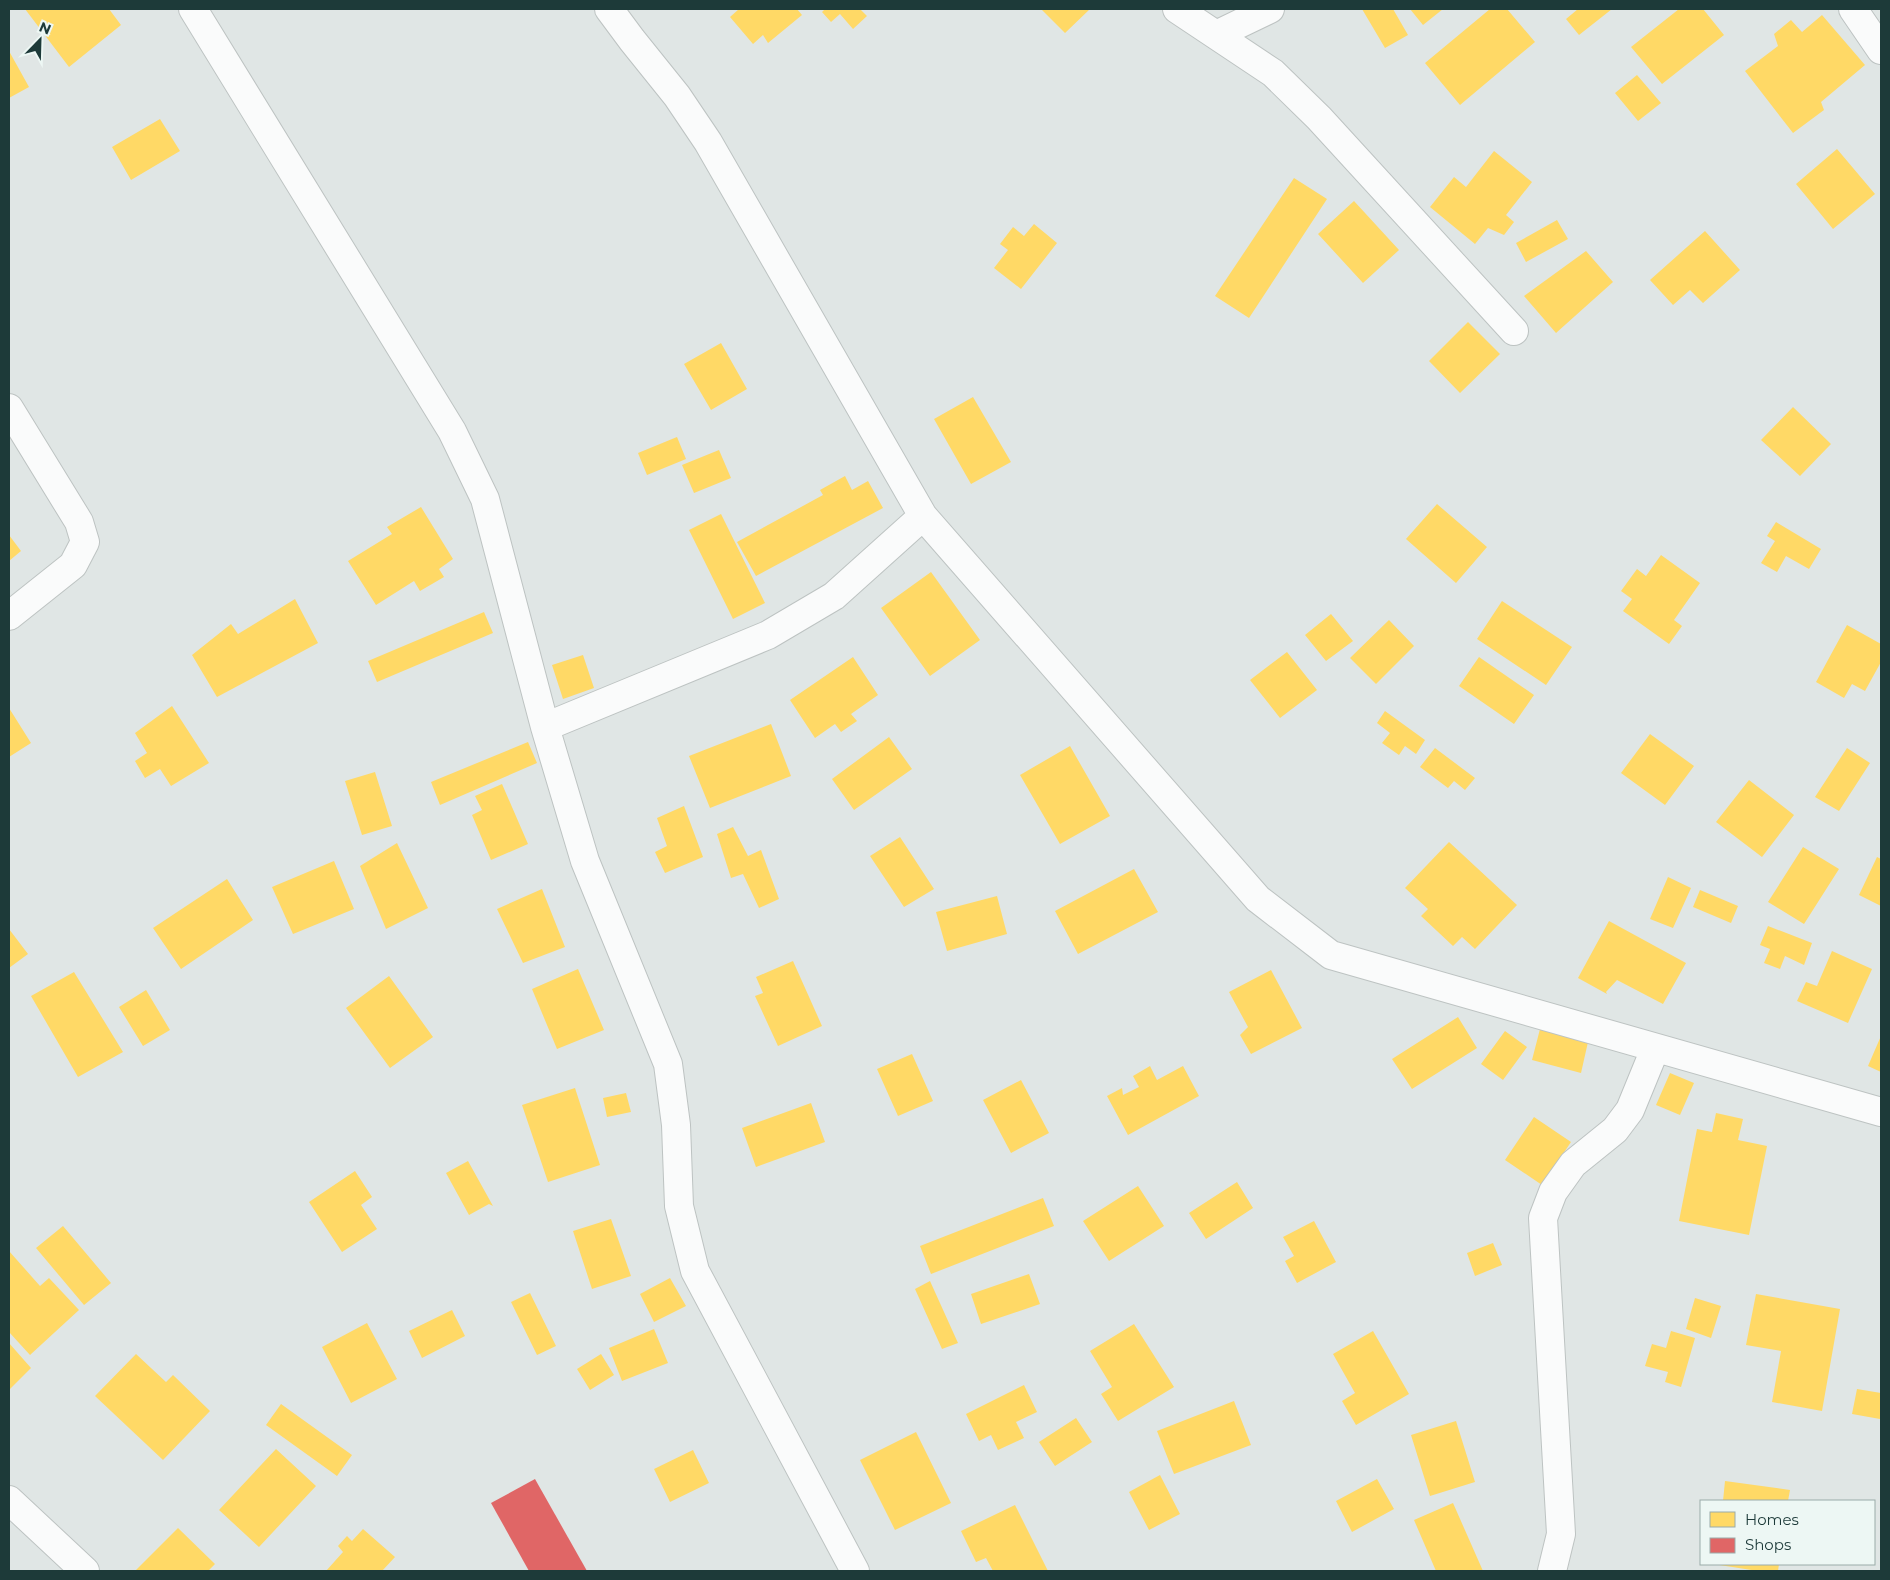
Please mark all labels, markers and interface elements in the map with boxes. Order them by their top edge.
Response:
north arrow [15,15,65,65]
text: N [36,18,54,39]
legend [1700,1500,1875,1565]
text: Homes [1745,1510,1799,1529]
text: Shops [1745,1535,1791,1554]

